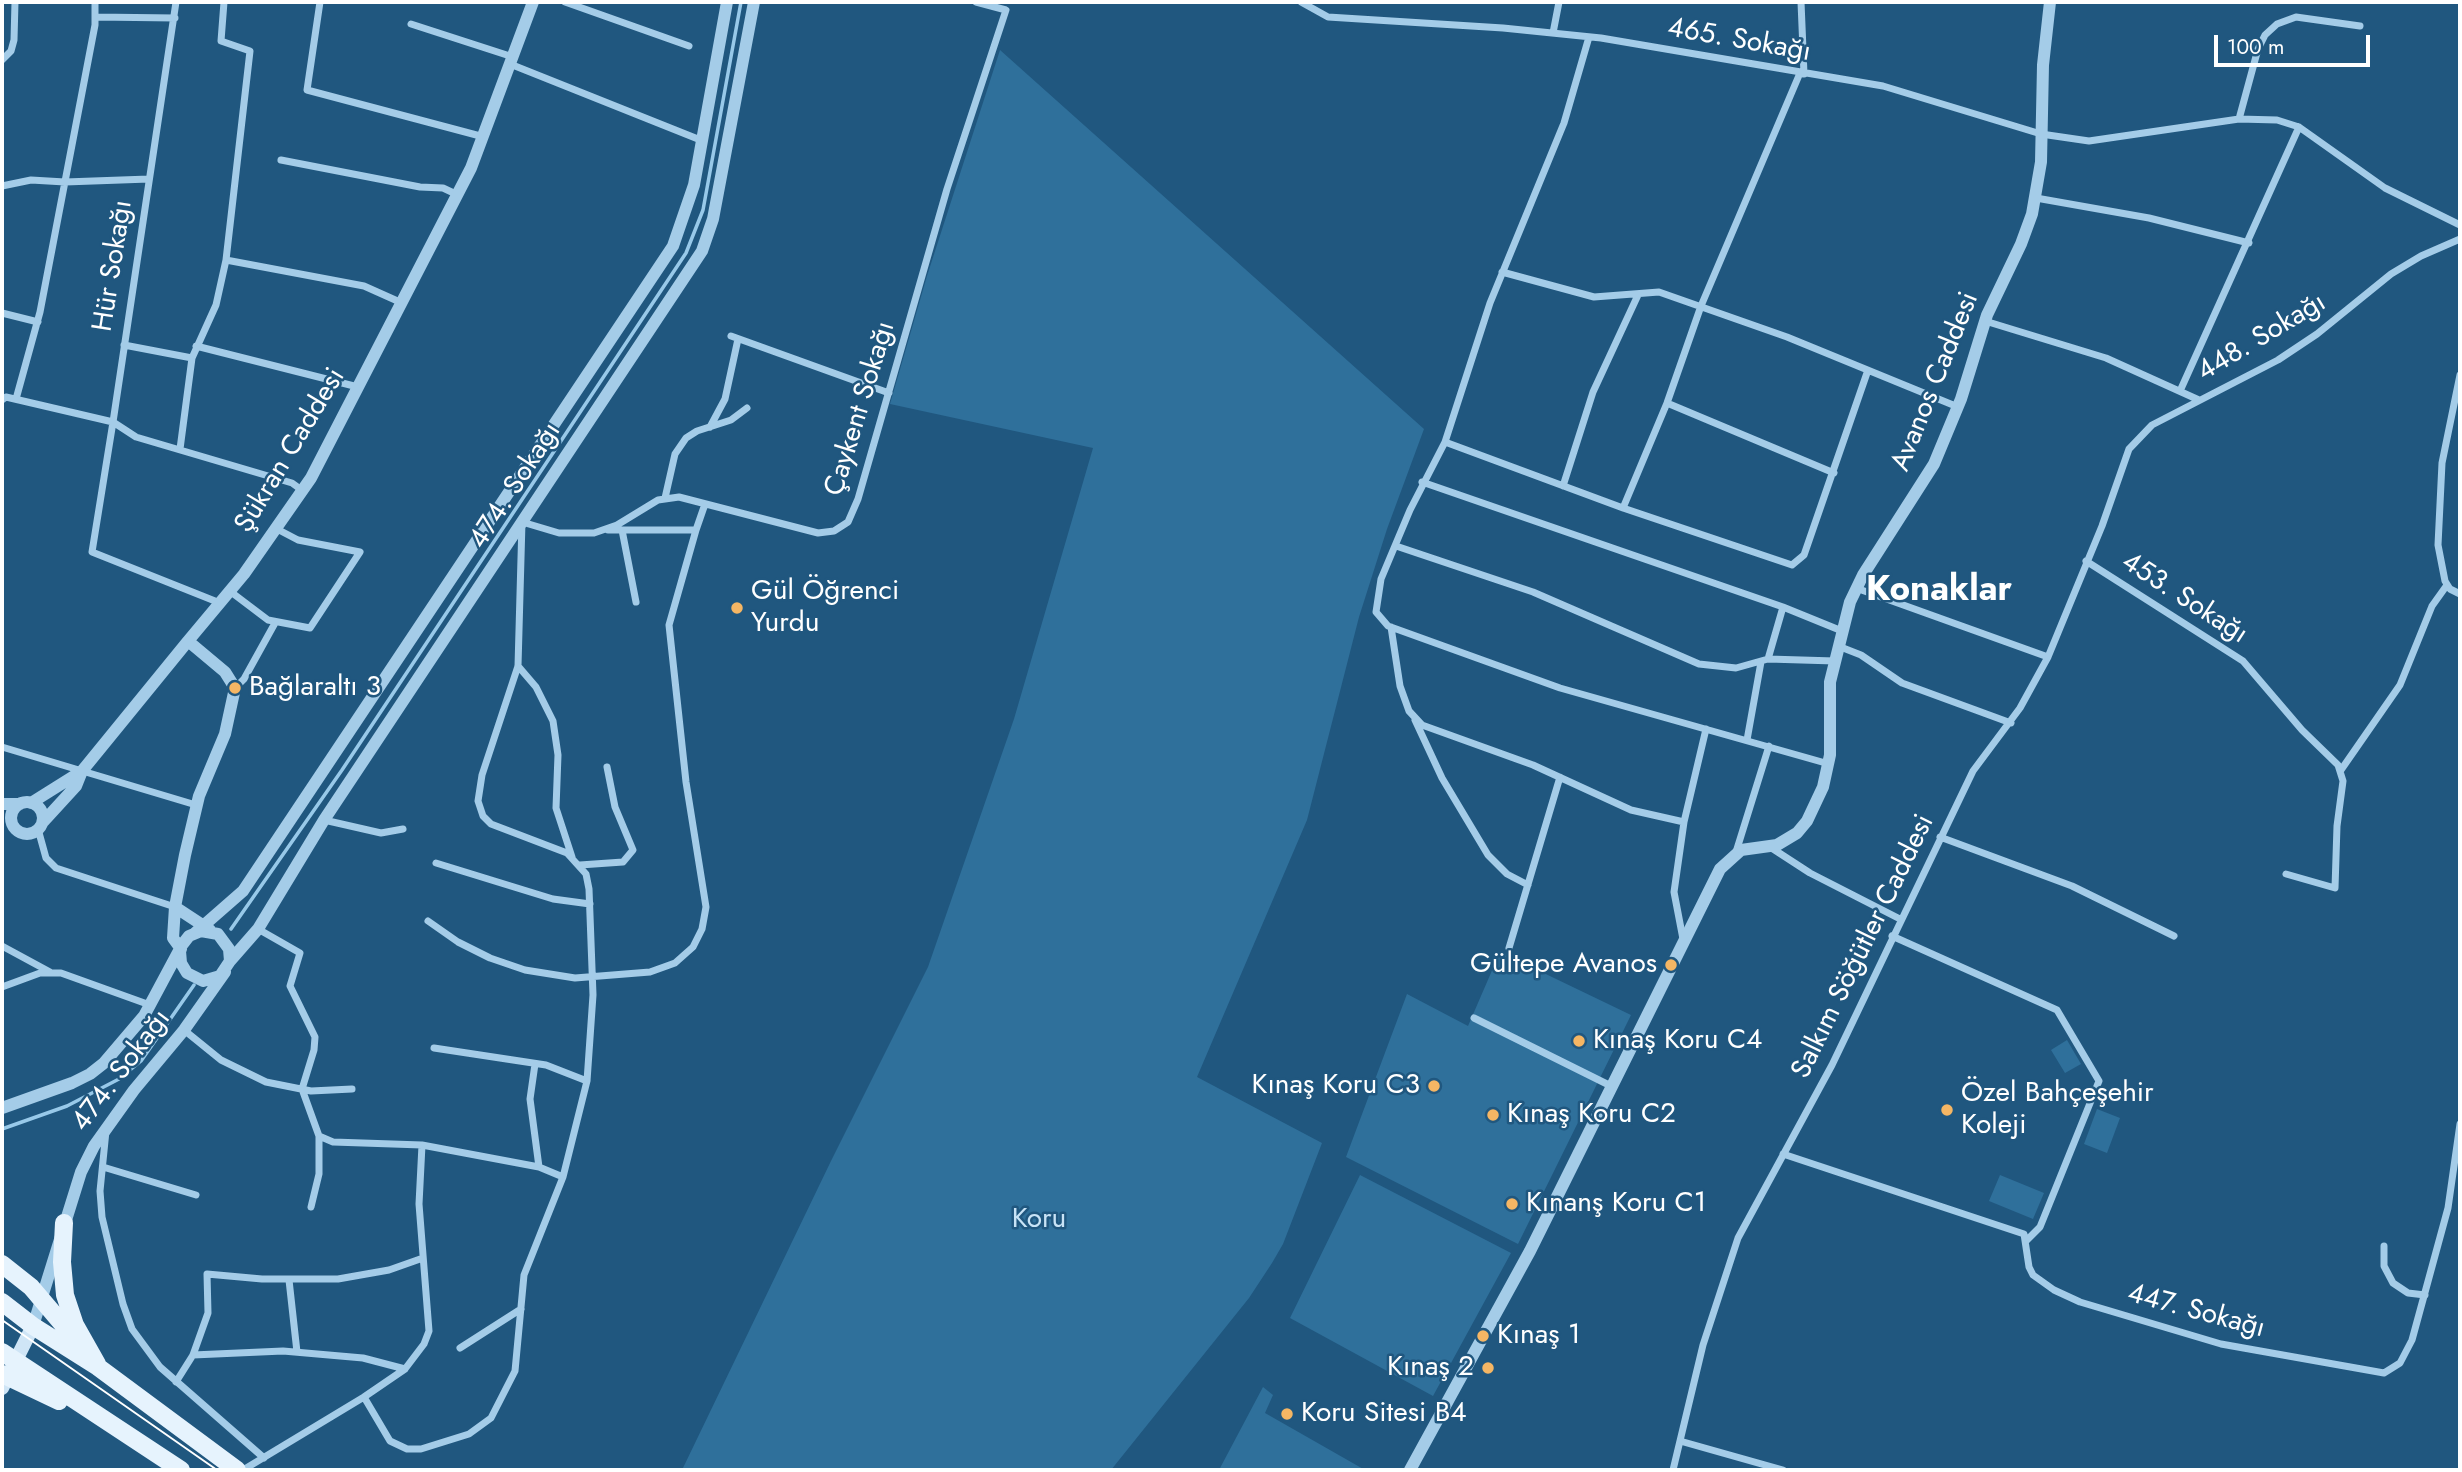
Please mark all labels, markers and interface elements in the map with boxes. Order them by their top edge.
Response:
street label: 465. Sokağı [1665,12,1813,70]
scale bar [2217,21,2373,65]
text: 100 m [2227,32,2284,62]
street label: Hür Sokağı [87,198,141,334]
street label: 448. Sokağı [2192,287,2332,389]
street label: Avanos Caddesi [1885,288,1987,476]
street label: Çaykent Sokağı [819,318,903,500]
street label: Şükran Caddesi [229,363,353,539]
street label: 474. Sokağı [463,417,569,555]
street label: 453. Sokağı [2115,546,2253,652]
district label: Konaklar [1866,571,2012,613]
place label: Gül Öğrenci Yurdu [751,575,899,641]
marker: Gül Öğrenci Yurdu [729,600,745,616]
place label: Bağlaraltı 3 [249,671,381,705]
marker: Bağlaraltı 3 [227,680,243,696]
street label: Salkım Söğütler Caddesi [1785,810,1943,1084]
place label: Gültepe Avanos [1470,948,1657,982]
marker: Gültepe Avanos [1663,957,1679,973]
street label: 474. Sokağı [65,1003,179,1139]
place label: Kınaş Koru C4 [1593,1024,1762,1058]
marker: Kınaş Koru C4 [1571,1033,1587,1049]
place label: Kınaş Koru C3 [1252,1069,1420,1103]
place label: Özel Bahçeşehir Koleji [1961,1077,2154,1143]
marker: Kınaş Koru C3 [1426,1078,1442,1094]
place label: Kınaş Koru C2 [1507,1098,1676,1132]
marker: Özel Bahçeşehir Koleji [1939,1102,1955,1118]
marker: Kınaş Koru C2 [1485,1107,1501,1123]
place label: Kınanş Koru C1 [1526,1187,1706,1221]
marker: Kınanş Koru C1 [1504,1196,1520,1212]
park label: Koru [1012,1203,1066,1237]
street label: 447. Sokağı [2124,1278,2268,1346]
place label: Kınaş 1 [1497,1319,1581,1353]
marker: Kınaş 1 [1475,1328,1491,1344]
place label: Kınaş 2 [1387,1351,1474,1385]
marker: Kınaş 2 [1480,1360,1496,1376]
place label: Koru Sitesi B4 [1301,1397,1467,1431]
marker: Koru Sitesi B4 [1279,1406,1295,1422]

